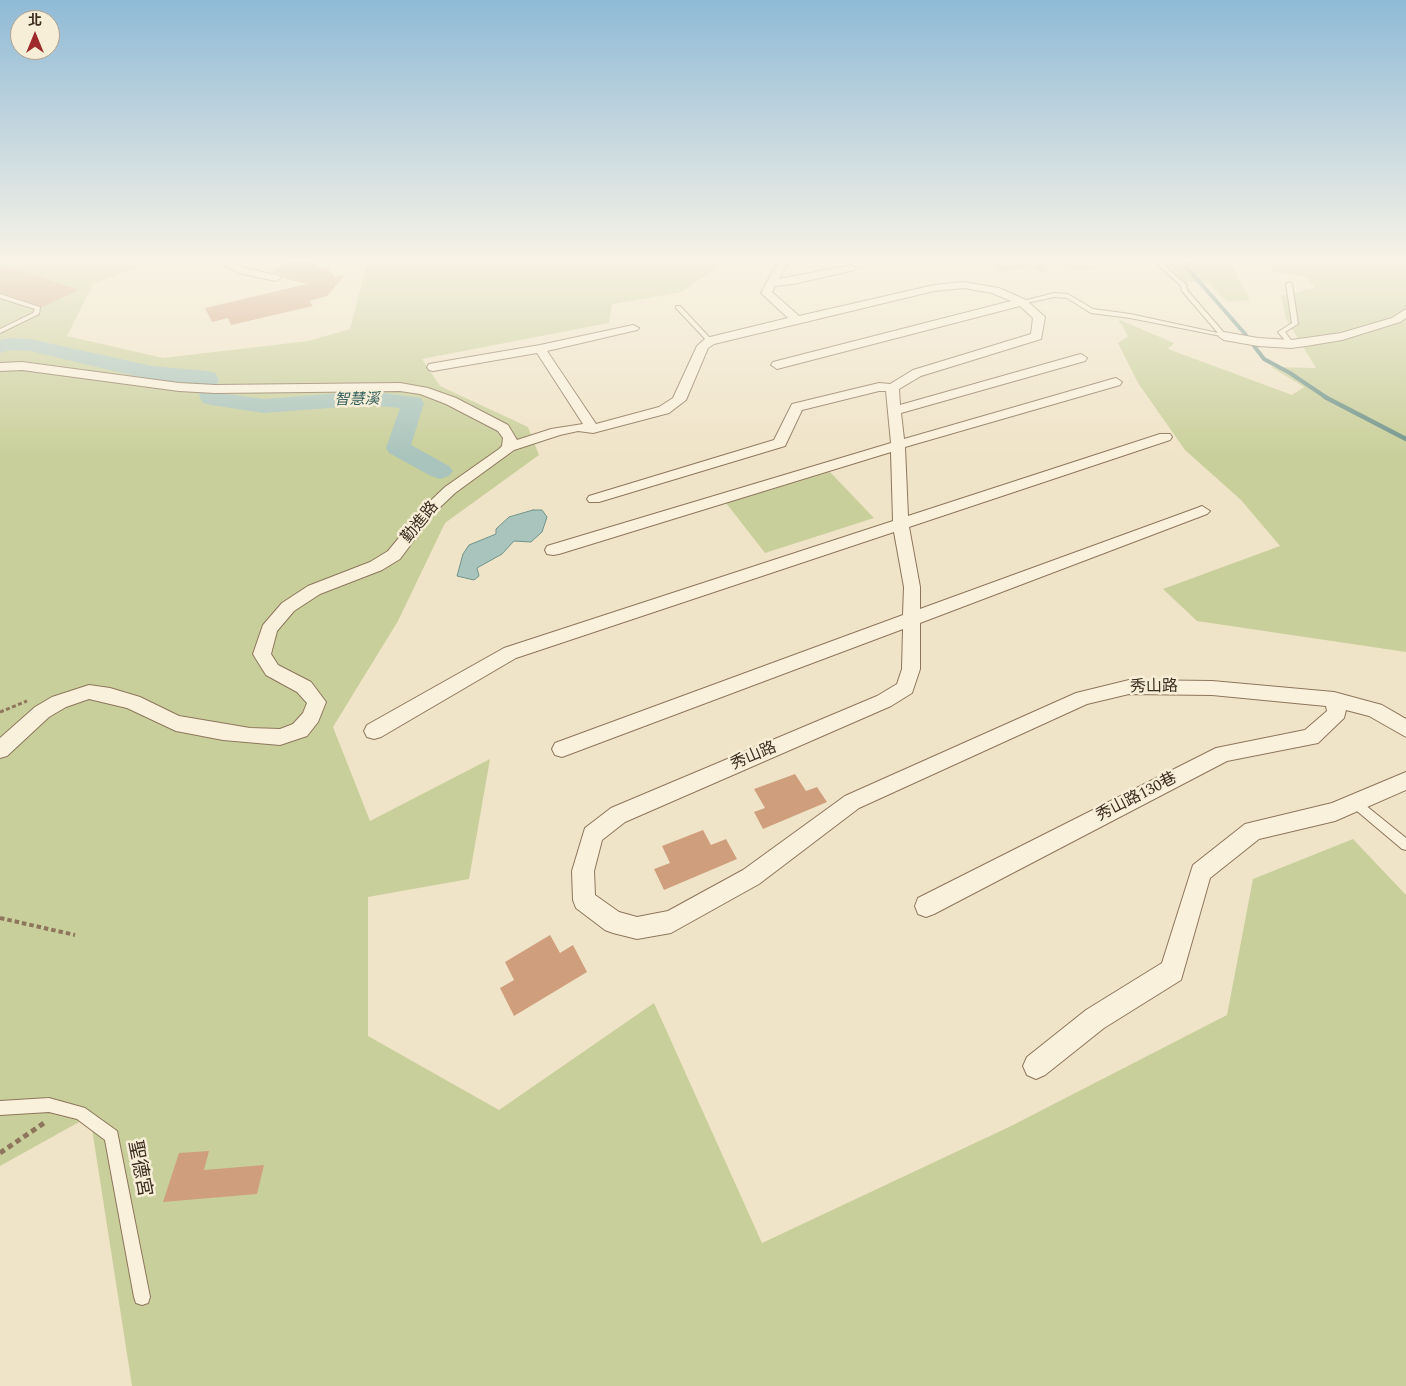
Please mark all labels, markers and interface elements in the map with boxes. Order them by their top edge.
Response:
north arrow [10,10,60,60]
text: 北 [28,10,42,31]
water label: 智慧溪 [334,392,380,410]
street label: 勤進路 [398,498,444,548]
street label: 秀山路 [1130,678,1178,698]
street label: 秀山路 [728,739,780,775]
street label: 秀山路130巷 [1093,769,1181,827]
street label: 聖德宮 [121,1139,155,1199]

